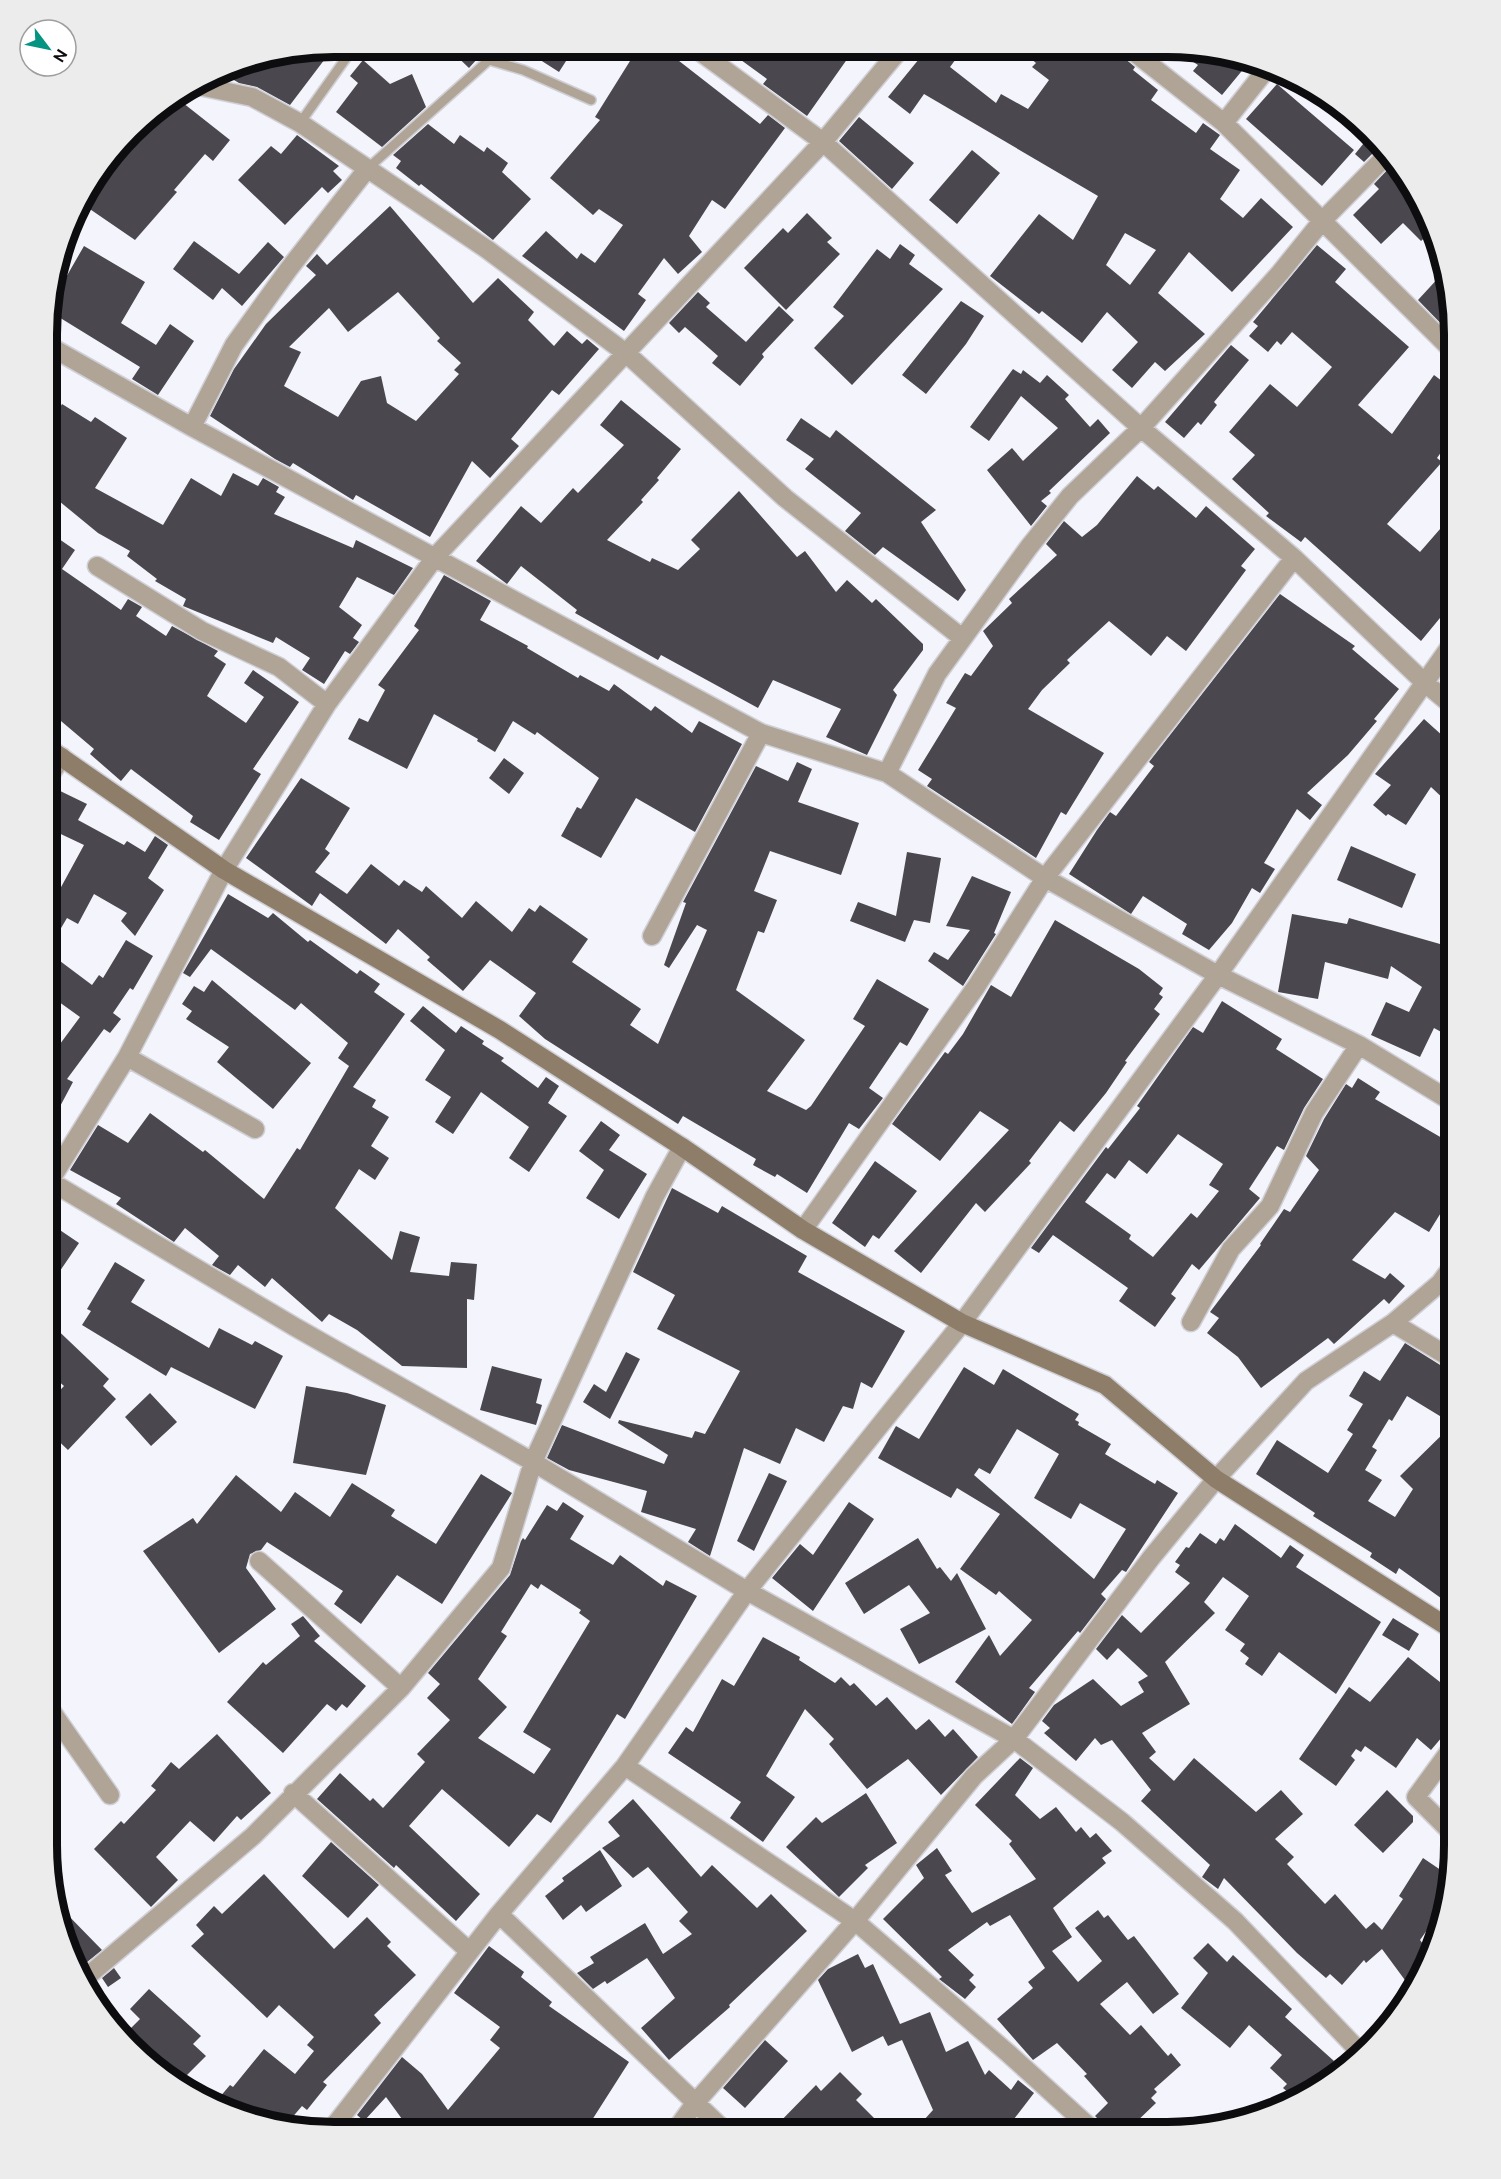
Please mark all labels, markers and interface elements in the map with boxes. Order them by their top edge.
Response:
north arrow [18,18,78,78]
text: N [50,46,72,66]

